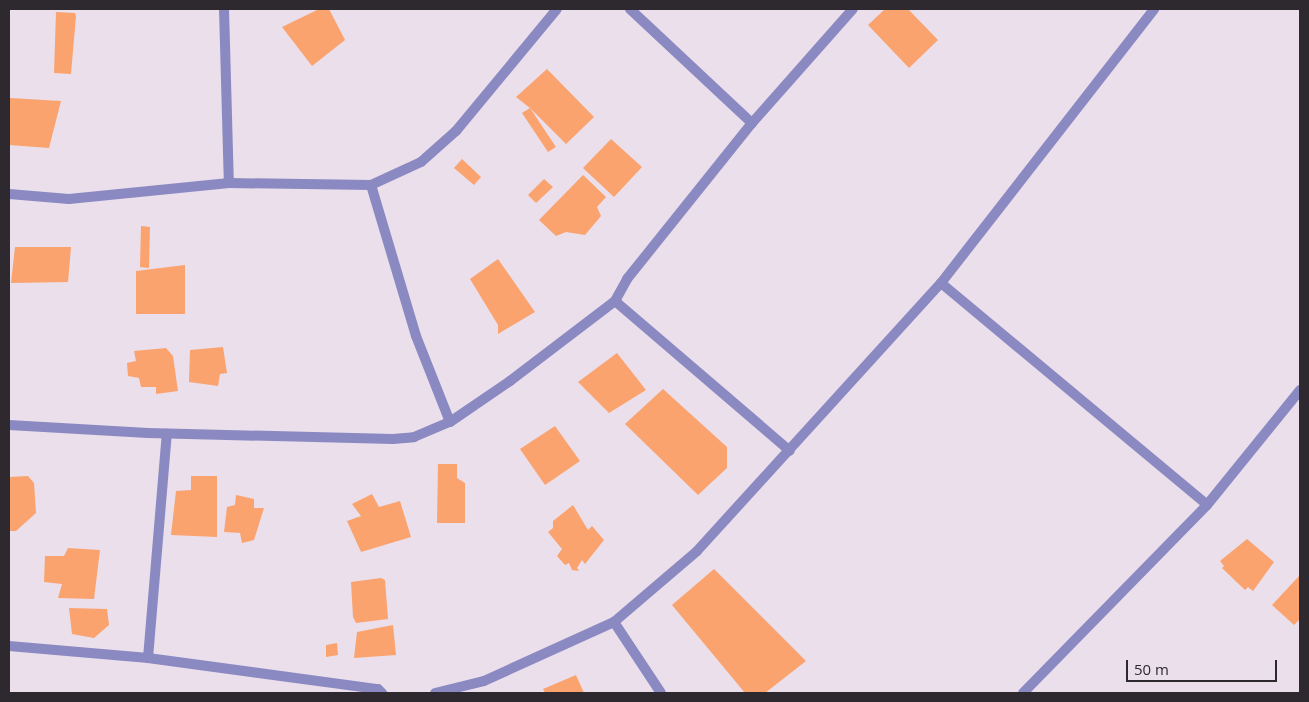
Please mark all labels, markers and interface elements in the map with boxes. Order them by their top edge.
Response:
scale bar [1129,650,1280,682]
text: 50 m [1134,659,1169,679]

